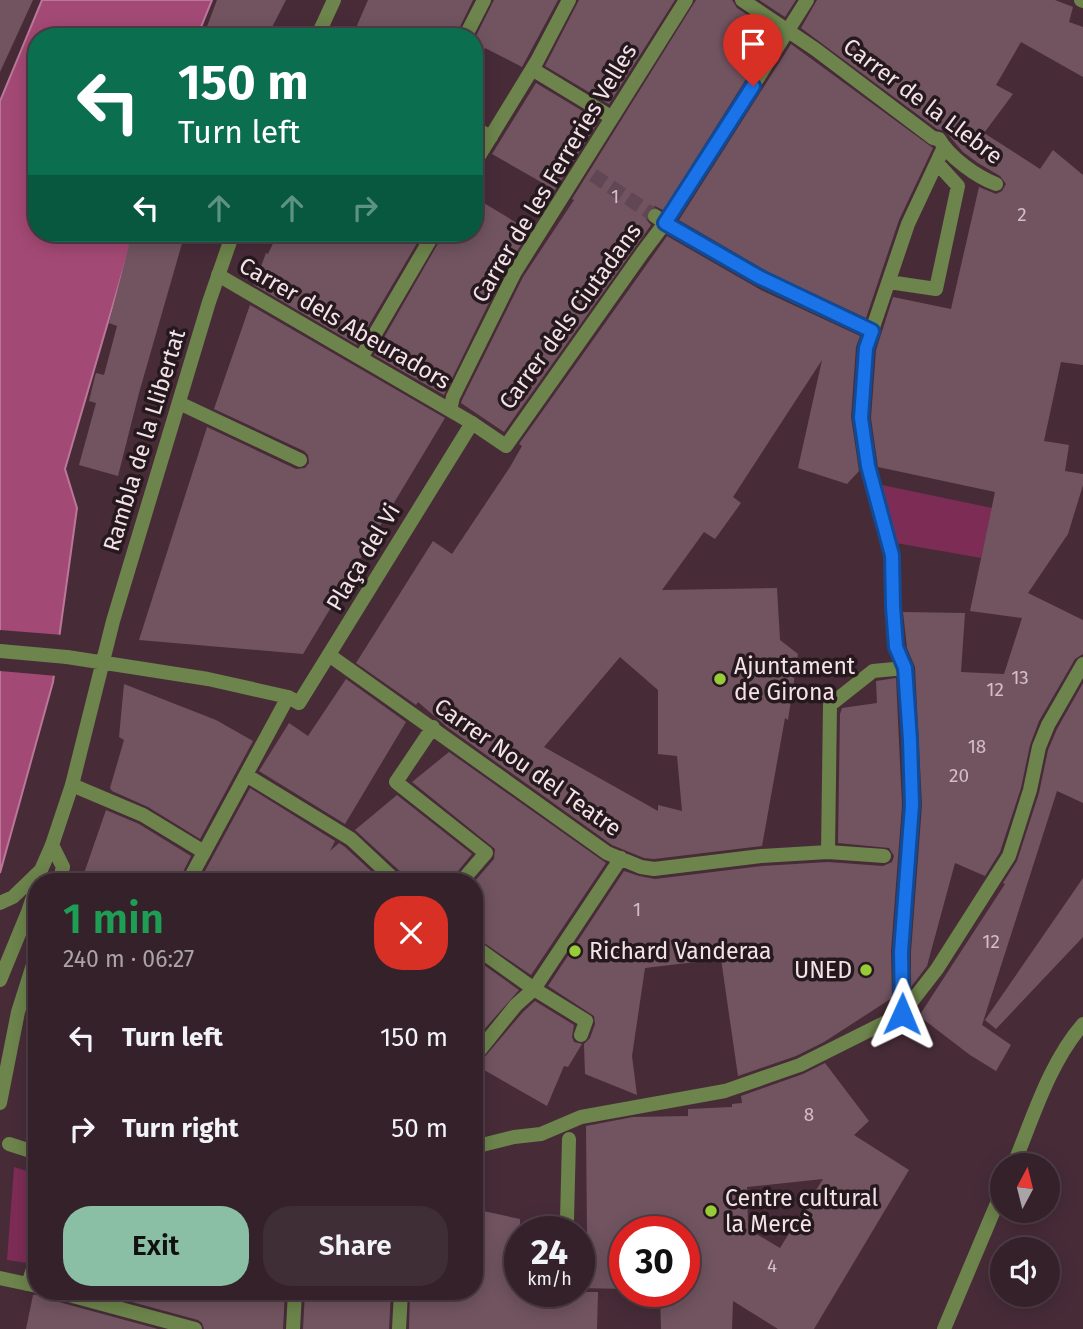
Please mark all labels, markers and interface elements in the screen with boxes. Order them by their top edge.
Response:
pin [723,14,783,86]
icon: arrive [734,25,772,63]
street label: Carrer de la Llebre [838,32,1008,170]
street label: Carrer de les Ferreries Velles [466,39,642,307]
text: 150 m [178,53,309,112]
icon: left [63,56,154,147]
text: Turn left [178,113,300,151]
house number: 1 [611,185,619,208]
icon: left [127,189,165,227]
icon: ahead [200,189,238,227]
icon: ahead [273,189,311,227]
icon: right [346,189,384,227]
house number: 2 [1017,203,1027,226]
street label: Carrer dels Ciutadans [493,217,647,415]
street label: Carrer dels Abeuradors [234,251,456,395]
street label: Rambla de la Llibertat [97,325,191,554]
street label: Plaça del Vi [320,498,406,616]
place label: Ajuntament de Girona [734,652,856,706]
house number: 13 [1011,666,1029,689]
marker: Ajuntament de Girona [712,671,728,687]
house number: 12 [986,678,1004,701]
street label: Carrer Nou del Teatre [429,692,627,842]
house number: 18 [968,735,986,758]
house number: 20 [949,764,969,787]
text: 1 min [63,894,164,944]
button: close [374,896,448,970]
house number: 1 [633,898,641,921]
house number: 12 [982,930,1000,953]
place label: Richard Vanderaa [589,937,772,965]
marker: Richard Vanderaa [567,943,583,959]
text: 240 m · 06:27 [63,945,194,973]
place label: UNED [794,956,852,984]
marker: UNED [858,962,874,978]
position arrow [865,977,939,1051]
icon: left [63,1019,101,1057]
text: Turn left [122,1022,223,1053]
text: 150 m [380,1022,448,1053]
house number: 8 [804,1103,814,1126]
icon: right [63,1110,101,1148]
text: Turn right [122,1113,239,1144]
text: 50 m [391,1113,448,1144]
north arrow [990,1153,1060,1223]
map controls [990,1153,1060,1307]
place label: Centre cultural la Mercè [725,1184,878,1238]
marker: Centre cultural la Mercè [703,1203,719,1219]
button: Exit [63,1206,249,1286]
button: Share [263,1206,448,1286]
speed limit sign: 30 [609,1216,700,1307]
text: 24 [531,1231,568,1273]
button: sound [990,1237,1060,1307]
house number: 4 [767,1254,777,1277]
text: km/h [527,1268,572,1290]

